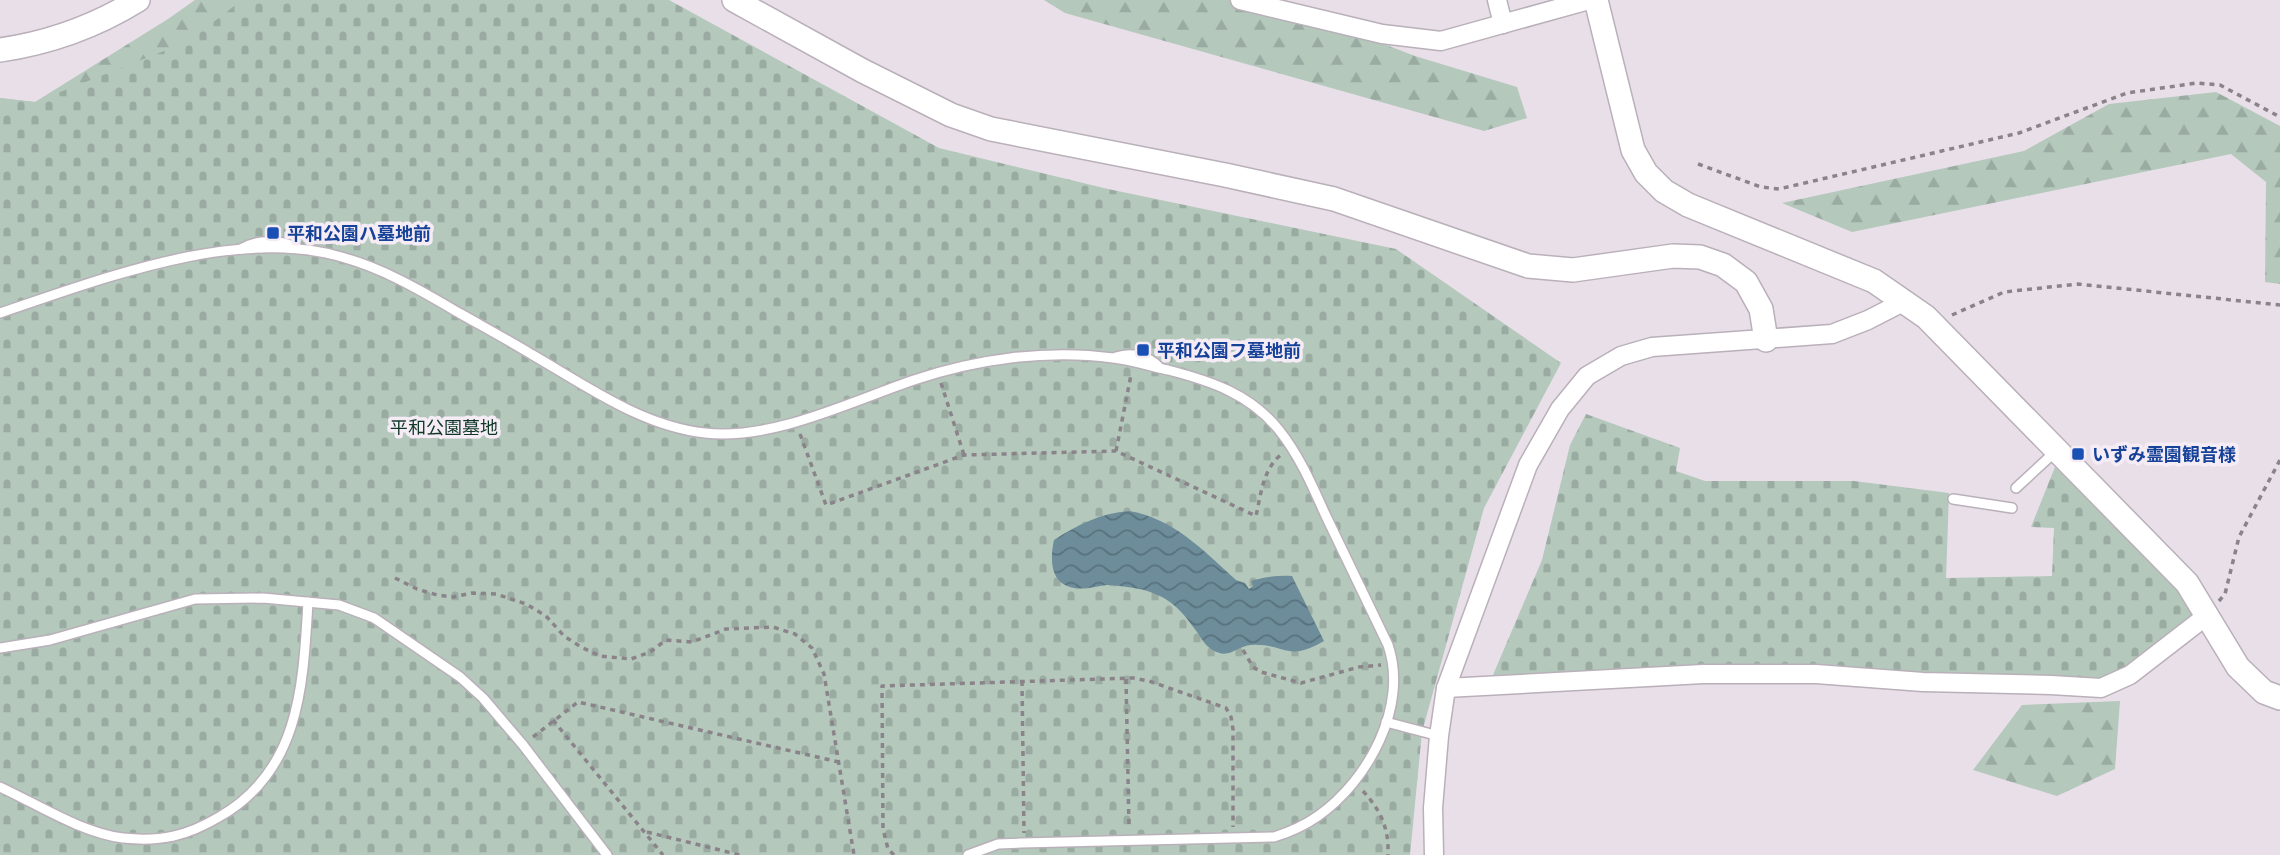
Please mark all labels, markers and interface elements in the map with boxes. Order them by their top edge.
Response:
place label: 平和公園ハ墓地前 [287,222,431,244]
marker: 平和公園ハ墓地前 [265,225,281,241]
place label: 平和公園フ墓地前 [1157,339,1301,361]
marker: 平和公園フ墓地前 [1135,342,1151,358]
park label: 平和公園墓地 [390,416,498,438]
place label: いずみ霊園観音様 [2092,443,2236,465]
marker: いずみ霊園観音様 [2070,446,2086,462]

